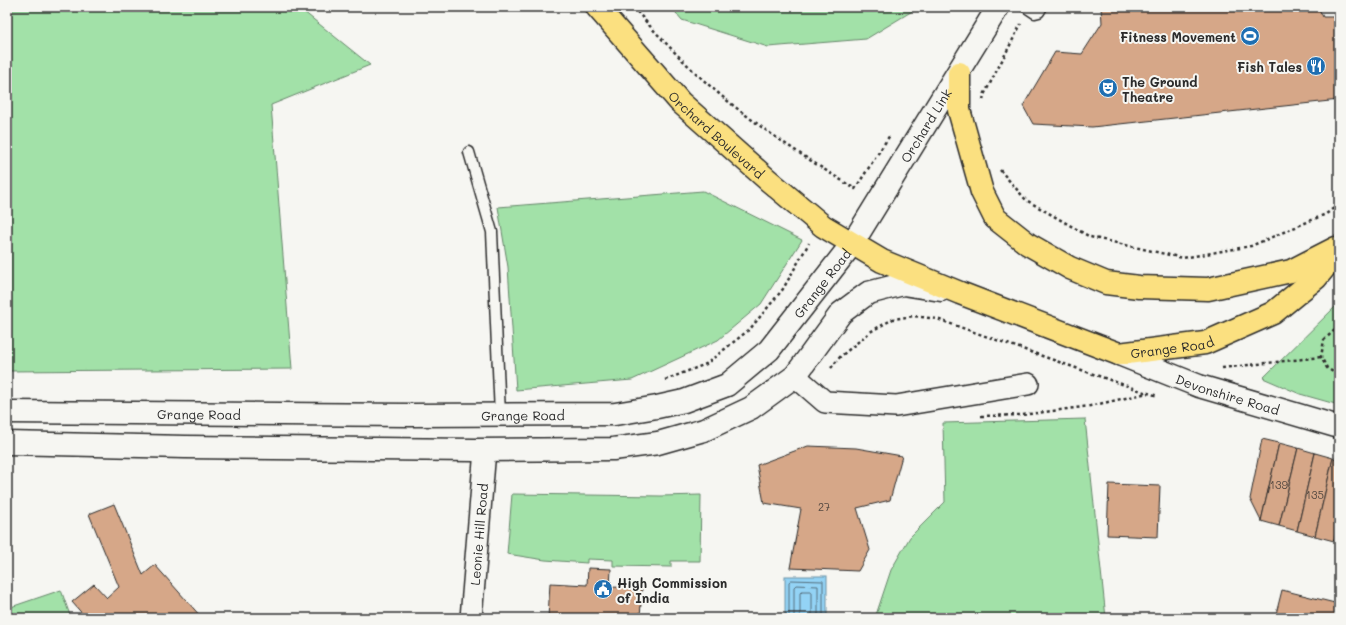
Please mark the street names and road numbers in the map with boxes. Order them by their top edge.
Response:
street label: Orchard Link [896,85,954,165]
street label: Orchard Boulevard [665,87,768,182]
street label: Grange Road [789,245,854,321]
street label: Grange Road [1129,332,1216,361]
street label: Devonshire Road [1174,369,1282,418]
street label: Grange Road [157,405,241,422]
street label: Grange Road [481,406,565,423]
street label: Leonie Hill Road [465,483,491,586]

